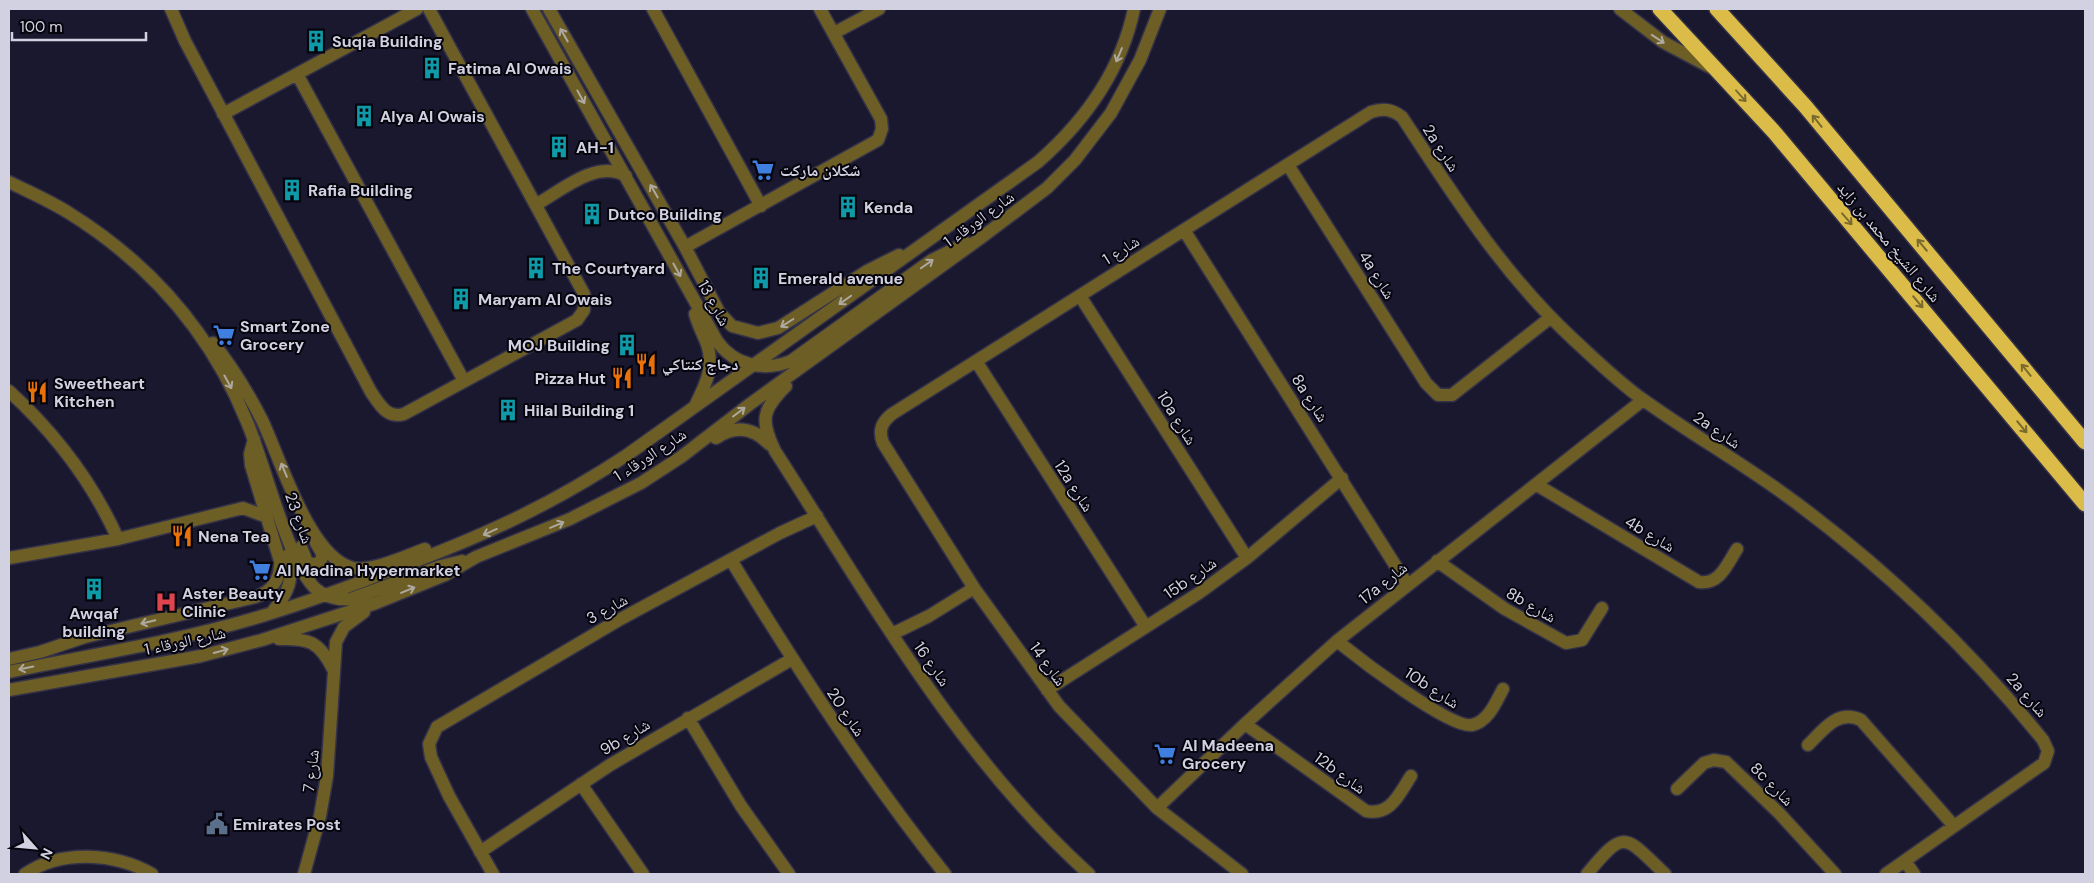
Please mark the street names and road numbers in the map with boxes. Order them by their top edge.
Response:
street label: 2a شارع [1418,120,1464,176]
street label: شارع الشيخ محمد بن زايد [1833,178,1945,306]
street label: شارع الورقاء 1 [939,186,1019,252]
street label: شارع 1 [1099,231,1143,269]
street label: 4a شارع [1354,247,1400,303]
street label: شارع 13 [693,276,735,330]
street label: 8a شارع [1287,370,1333,426]
street label: 10a شارع [1152,387,1202,449]
street label: 2a شارع [1689,407,1745,453]
street label: شارع الورقاء 1 [610,424,690,486]
street label: 12a شارع [1050,456,1098,516]
street label: شارع 23 [280,489,318,547]
street label: 4b شارع [1621,511,1679,557]
street label: 15b شارع [1160,552,1220,604]
street label: 17a شارع [1354,557,1412,609]
street label: 8b شارع [1502,582,1560,628]
street label: شارع 3 [583,589,631,629]
street label: شارع الورقاء 1 [142,622,228,660]
street label: شارع 16 [909,638,955,690]
street label: شارع 14 [1025,638,1071,690]
street label: 10b شارع [1401,663,1463,713]
street label: 2a شارع [2002,668,2052,722]
street label: شارع 20 [822,683,870,741]
street label: 9b شارع [596,714,654,760]
street label: 12b شارع [1310,747,1370,799]
street label: شارع 7 [298,748,324,794]
street label: 8c شارع [1746,758,1798,810]

